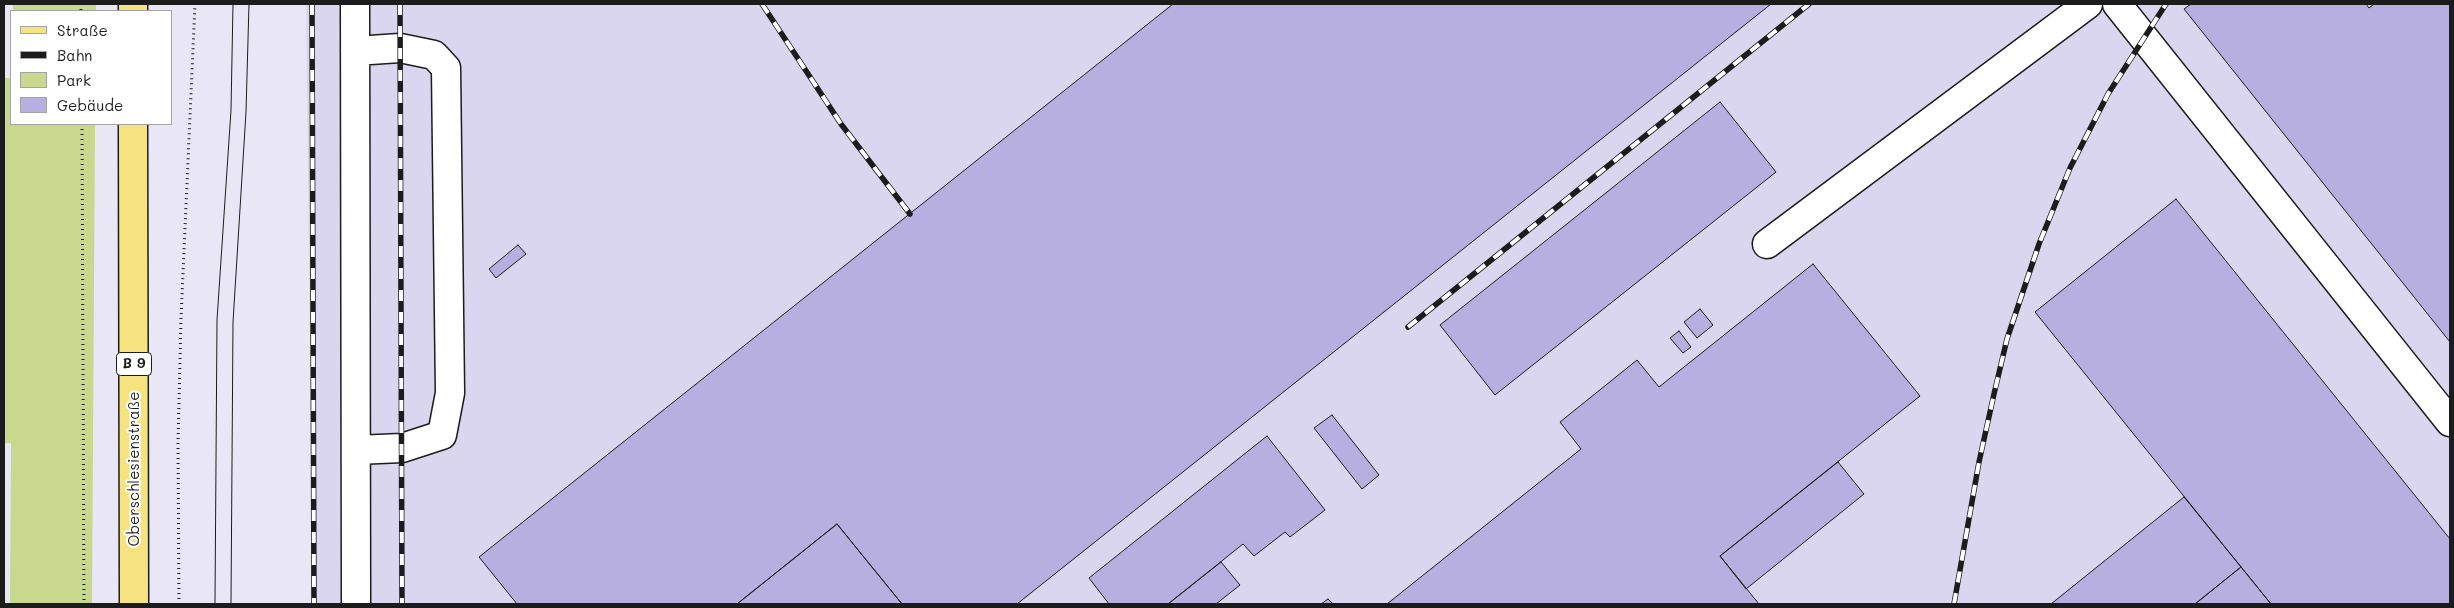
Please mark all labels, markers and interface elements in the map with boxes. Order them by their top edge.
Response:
legend [10,10,172,125]
text: Straße [57,20,108,40]
text: Bahn [57,45,92,65]
text: Park [57,70,91,90]
text: Gebäude [57,95,123,115]
road number: B 9 [116,352,152,376]
street label: Oberschlesienstraße [125,392,143,546]

